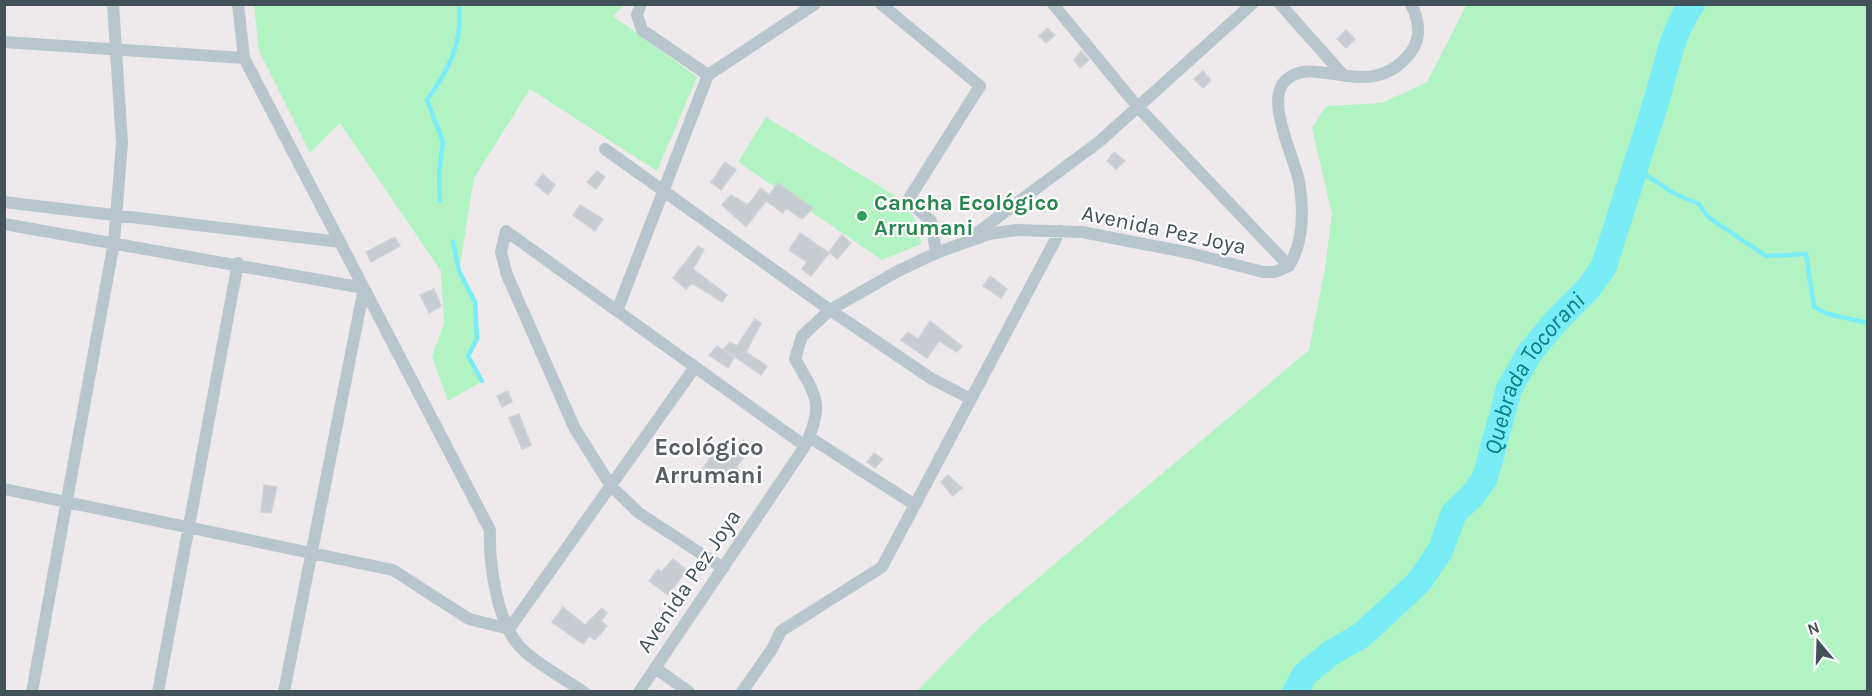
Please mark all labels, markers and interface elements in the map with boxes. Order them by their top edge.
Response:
place label: Cancha Ecológico Arrumani [874,190,1059,241]
street label: Avenida Pez Joya [1080,200,1248,260]
marker: Cancha Ecológico Arrumani [855,209,869,223]
water label: Quebrada Tocorani [1478,287,1590,458]
district label: Ecológico Arrumani [654,433,764,489]
street label: Avenida Pez Joya [631,504,747,658]
north arrow [1788,612,1848,672]
text: N [1805,617,1822,639]

